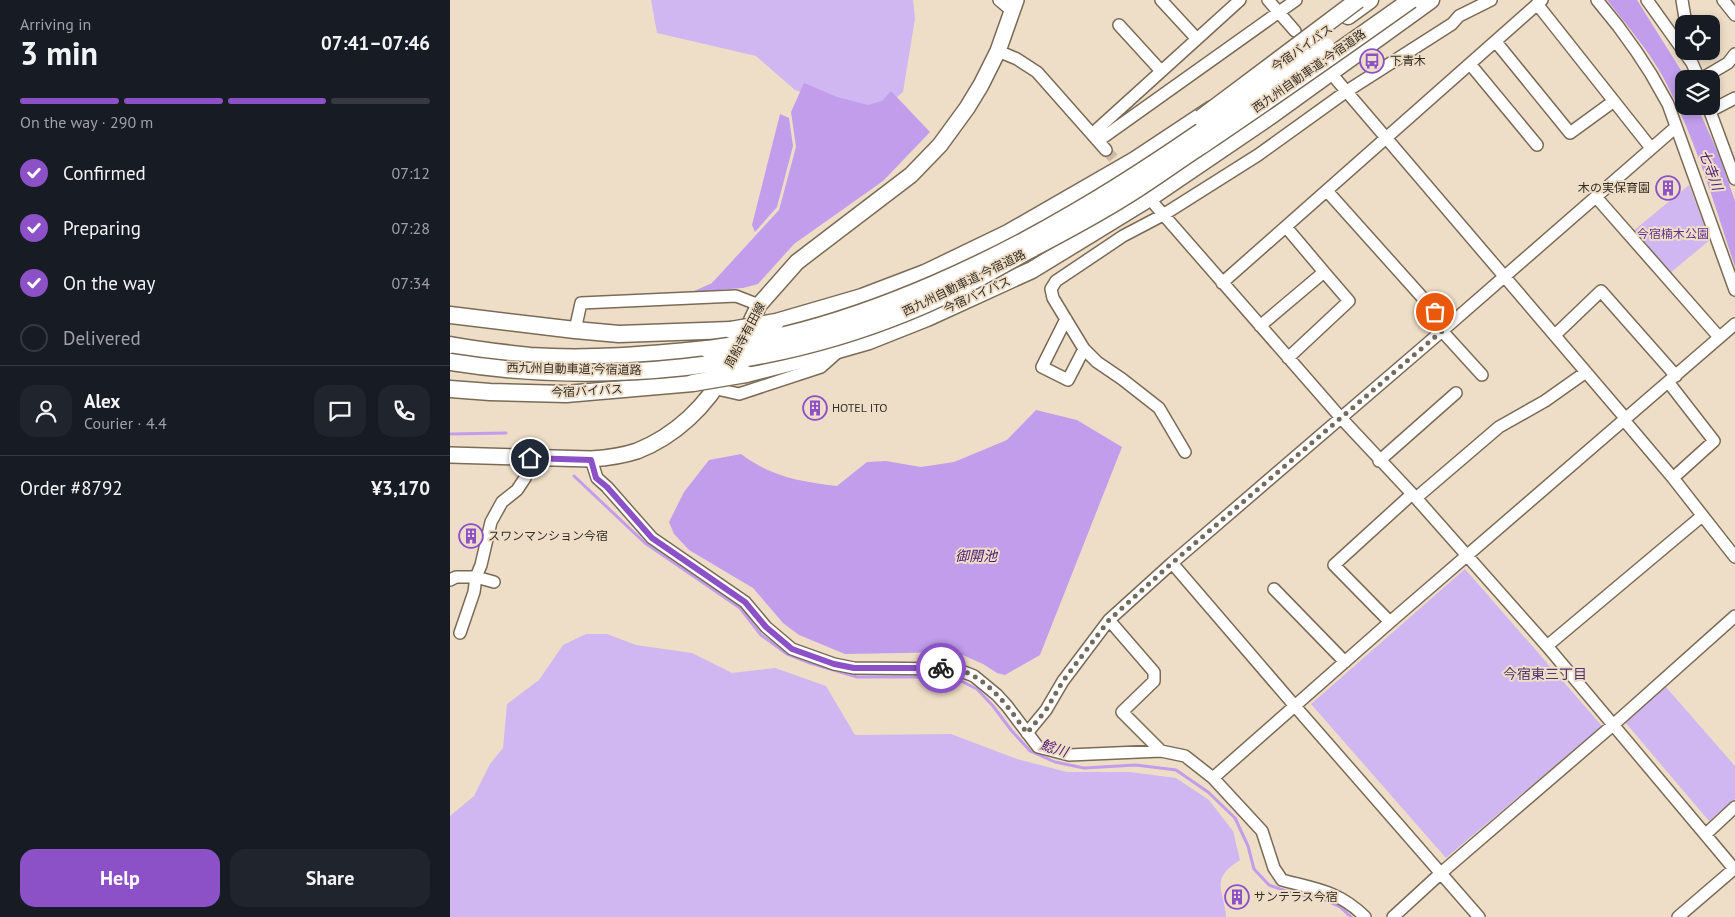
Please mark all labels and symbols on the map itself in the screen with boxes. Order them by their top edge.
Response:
street label: 今宿バイパス [1268,21,1335,74]
street label: 西九州自動車道;今宿道路 [1249,26,1368,115]
bus stop icon: 下青木 [1359,48,1385,74]
place label: 下青木 [1390,53,1426,68]
water label: 七寺川 [1695,147,1727,195]
building icon: 木の実保育園 [1655,175,1681,201]
place label: 木の実保育園 [1578,180,1650,195]
park label: 今宿楠木公園 [1637,226,1709,241]
street label: 西九州自動車道;今宿道路 [900,246,1028,319]
street label: 今宿バイパス [941,273,1013,316]
pin [1414,291,1456,333]
street label: 周船寺有田線 [721,299,768,370]
street label: 西九州自動車道;今宿道路 [506,360,642,377]
street label: 今宿バイパス [551,381,623,400]
building icon: HOTEL ITO [802,395,828,421]
place label: HOTEL ITO [832,400,887,415]
pin [509,437,551,479]
building icon: スワンマンション今宿 [458,523,484,549]
place label: スワンマンション今宿 [488,528,608,543]
water label: 御開池 [955,547,999,565]
courier [916,643,966,693]
district label: 今宿東三丁目 [1503,665,1587,683]
water label: 鯰川 [1038,735,1072,762]
building icon: サンテラス今宿 [1224,884,1250,910]
place label: サンテラス今宿 [1254,889,1338,904]

